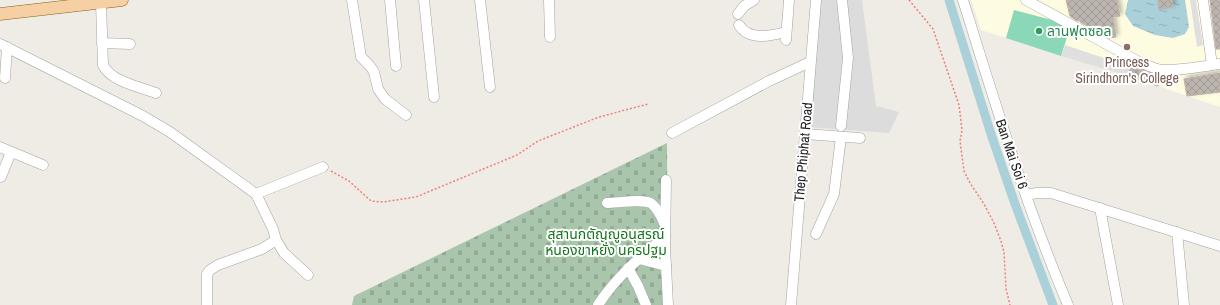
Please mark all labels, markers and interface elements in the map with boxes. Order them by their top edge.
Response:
place label: ลานฟุตซอล [1047,22,1112,40]
marker: ลานฟุตซอล [1034,26,1044,36]
marker: Princess Sirindhorn's College [1122,42,1132,52]
place label: Princess Sirindhorn's College [1075,53,1179,87]
street label: Thep Phiphat Road [790,102,816,202]
street label: Ban Mai Soi 6 [992,117,1032,191]
park label: สุสานกตัญญูอนุสรณ์ หนองขาหยั่ง นครปฐม [545,225,667,259]

